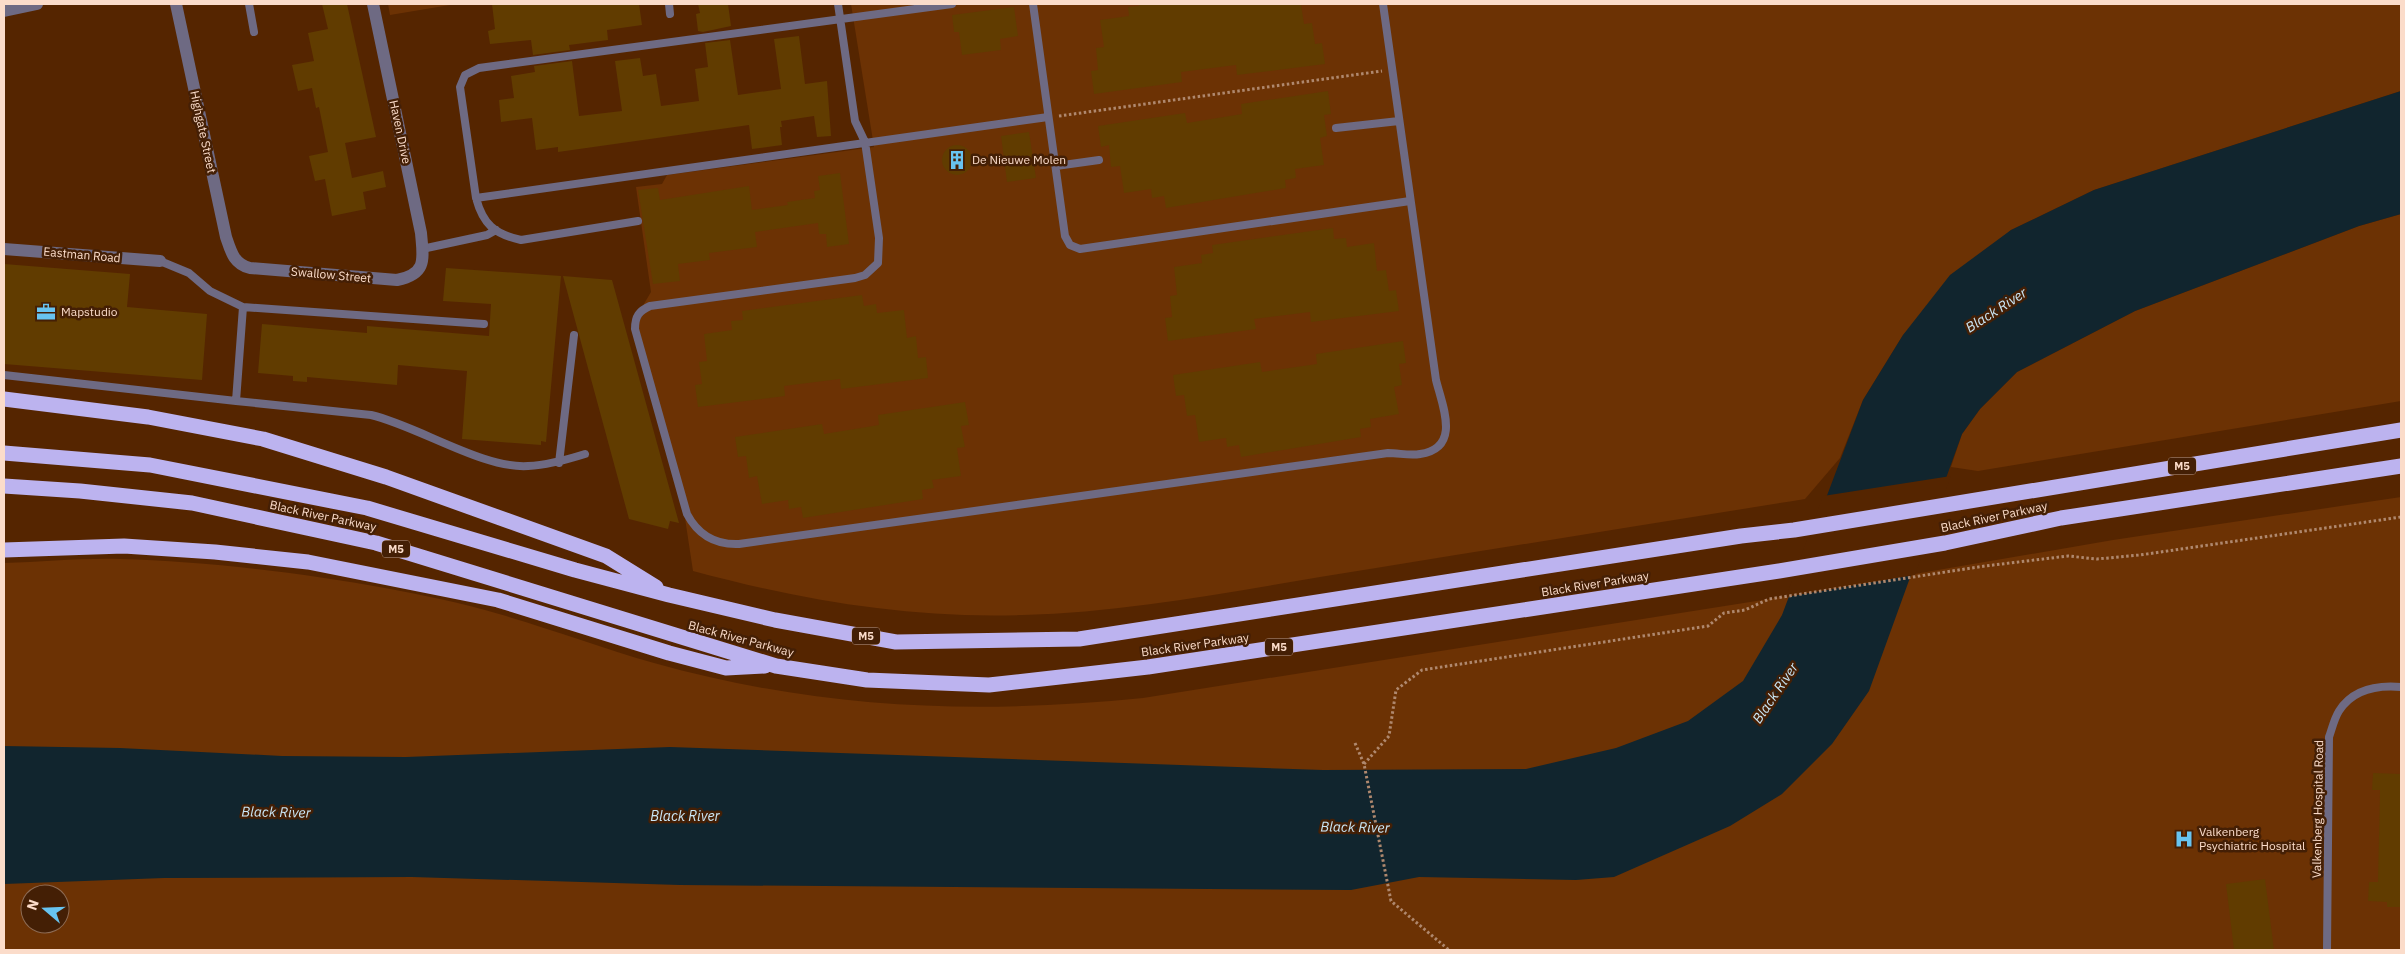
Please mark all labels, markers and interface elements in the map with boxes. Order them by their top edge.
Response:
street label: Highgate Street [187,89,220,174]
street label: Haven Drive [386,99,415,165]
building icon: De Nieuwe Molen [946,149,968,171]
place label: De Nieuwe Molen [972,152,1066,167]
street label: Eastman Road [43,244,121,265]
street label: Swallow Street [290,264,372,285]
water label: Black River [1962,283,2031,336]
office icon: Mapstudio [35,301,57,323]
place label: Mapstudio [61,304,118,319]
road number: M5 [2168,458,2196,474]
street label: Black River Parkway [268,497,378,534]
street label: Black River Parkway [1939,498,2049,535]
road number: M5 [382,540,410,558]
street label: Black River Parkway [1540,568,1650,599]
street label: Black River Parkway [687,617,796,660]
road number: M5 [852,628,880,644]
street label: Black River Parkway [1140,630,1250,659]
road number: M5 [1265,638,1293,656]
water label: Black River [1748,658,1802,727]
street label: Valkenberg Hospital Road [2309,740,2326,878]
water label: Black River [241,802,312,822]
water label: Black River [650,807,721,825]
water label: Black River [1320,817,1391,837]
place label: Valkenberg Psychiatric Hospital [2199,824,2305,853]
hospital icon: Valkenberg Psychiatric Hospital [2173,828,2195,850]
north arrow [20,884,70,934]
text: N [23,897,43,912]

